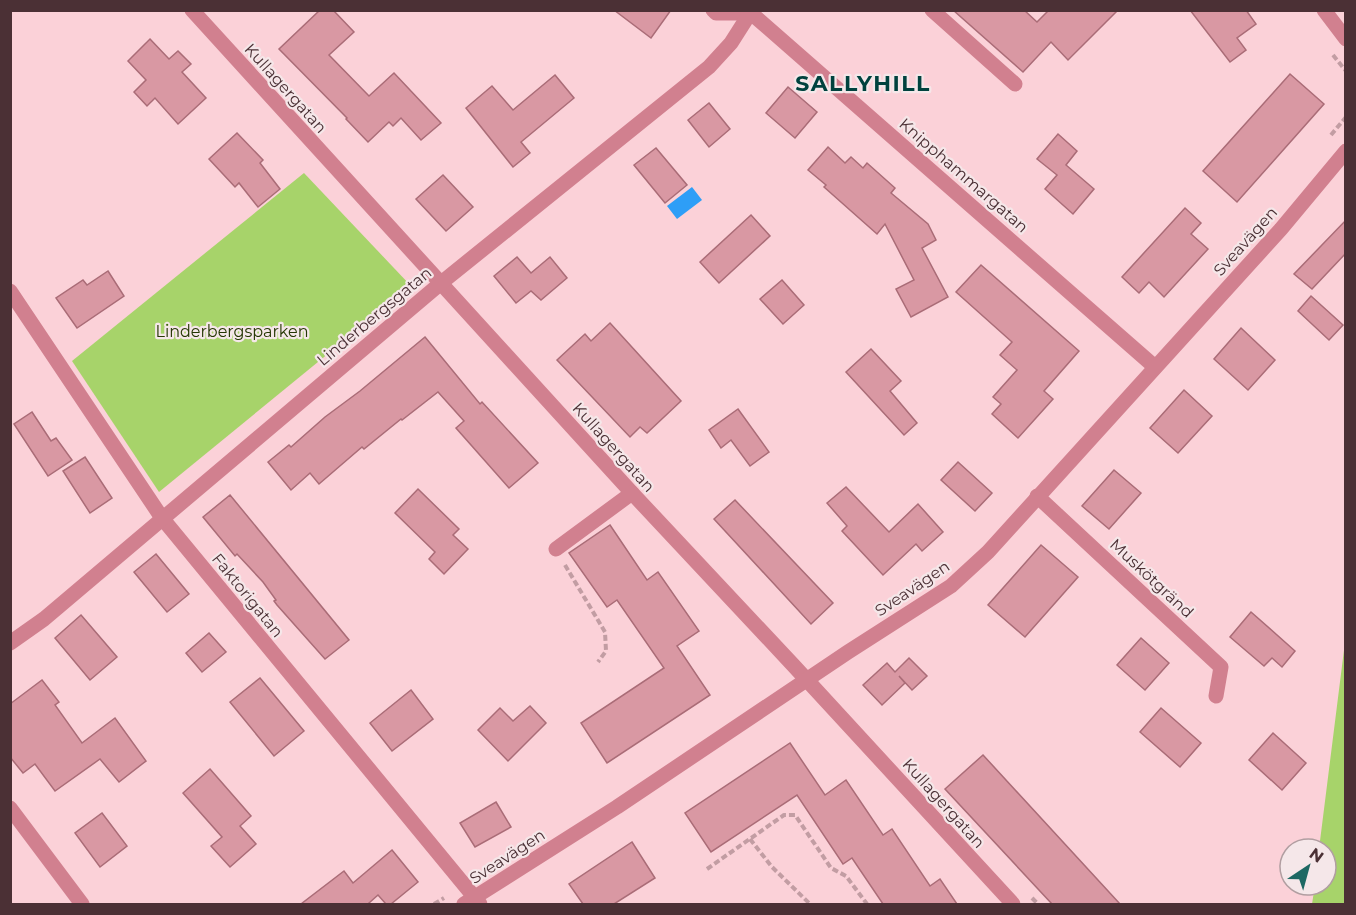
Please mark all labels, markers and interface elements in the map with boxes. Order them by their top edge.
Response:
street label: Kullagergatan [241,40,331,137]
district label: SALLYHILL [795,70,931,97]
street label: Knipphammargatan [895,114,1032,237]
street label: Sveavägen [1210,203,1281,280]
street label: Linderbergsgatan [313,263,435,370]
park label: Linderbergsparken [155,322,309,341]
street label: Kullagergatan [569,399,659,496]
street label: Muskötgränd [1106,535,1197,622]
street label: Faktorigatan [208,550,287,641]
street label: Sveavägen [871,556,953,620]
street label: Kullagergatan [899,755,989,852]
street label: Sveavägen [466,825,549,888]
north arrow [1278,837,1338,897]
text: N [1306,844,1327,867]

